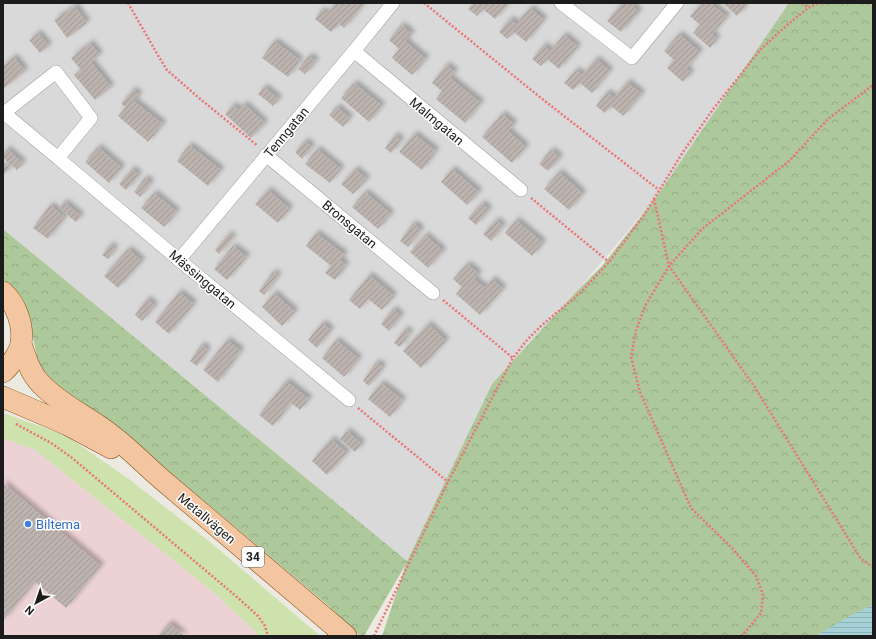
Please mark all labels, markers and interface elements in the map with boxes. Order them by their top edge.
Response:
street label: Malmgatan [407,94,467,148]
street label: Tenngatan [261,104,312,161]
street label: Bronsgatan [319,197,380,252]
street label: Mässinggatan [166,247,239,312]
street label: Metallvägen [175,490,239,547]
place label: Biltema [36,517,80,532]
marker: Biltema [23,519,33,529]
road number: 34 [242,547,264,567]
north arrow [16,583,56,623]
text: N [23,603,37,618]

